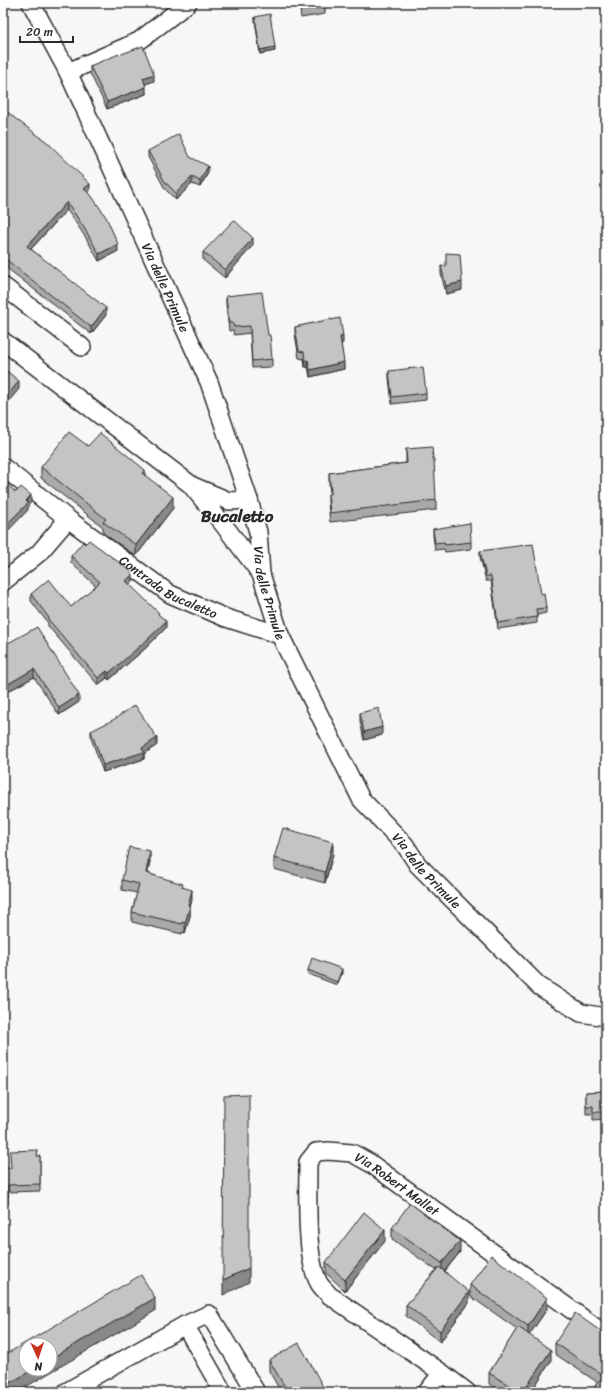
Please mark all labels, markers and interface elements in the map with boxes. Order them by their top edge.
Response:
scale bar [20,18,73,44]
text: 20 m [26,21,53,43]
street label: Via delle Primule [135,239,196,336]
district label: Bucaletto [201,501,274,531]
street label: Via delle Primule [247,545,292,645]
street label: Contrada Bucaletto [114,549,222,625]
street label: Via delle Primule [386,827,467,915]
street label: Via Robert Mallet [350,1146,445,1222]
north arrow [18,1337,58,1377]
text: N [34,1357,44,1376]

